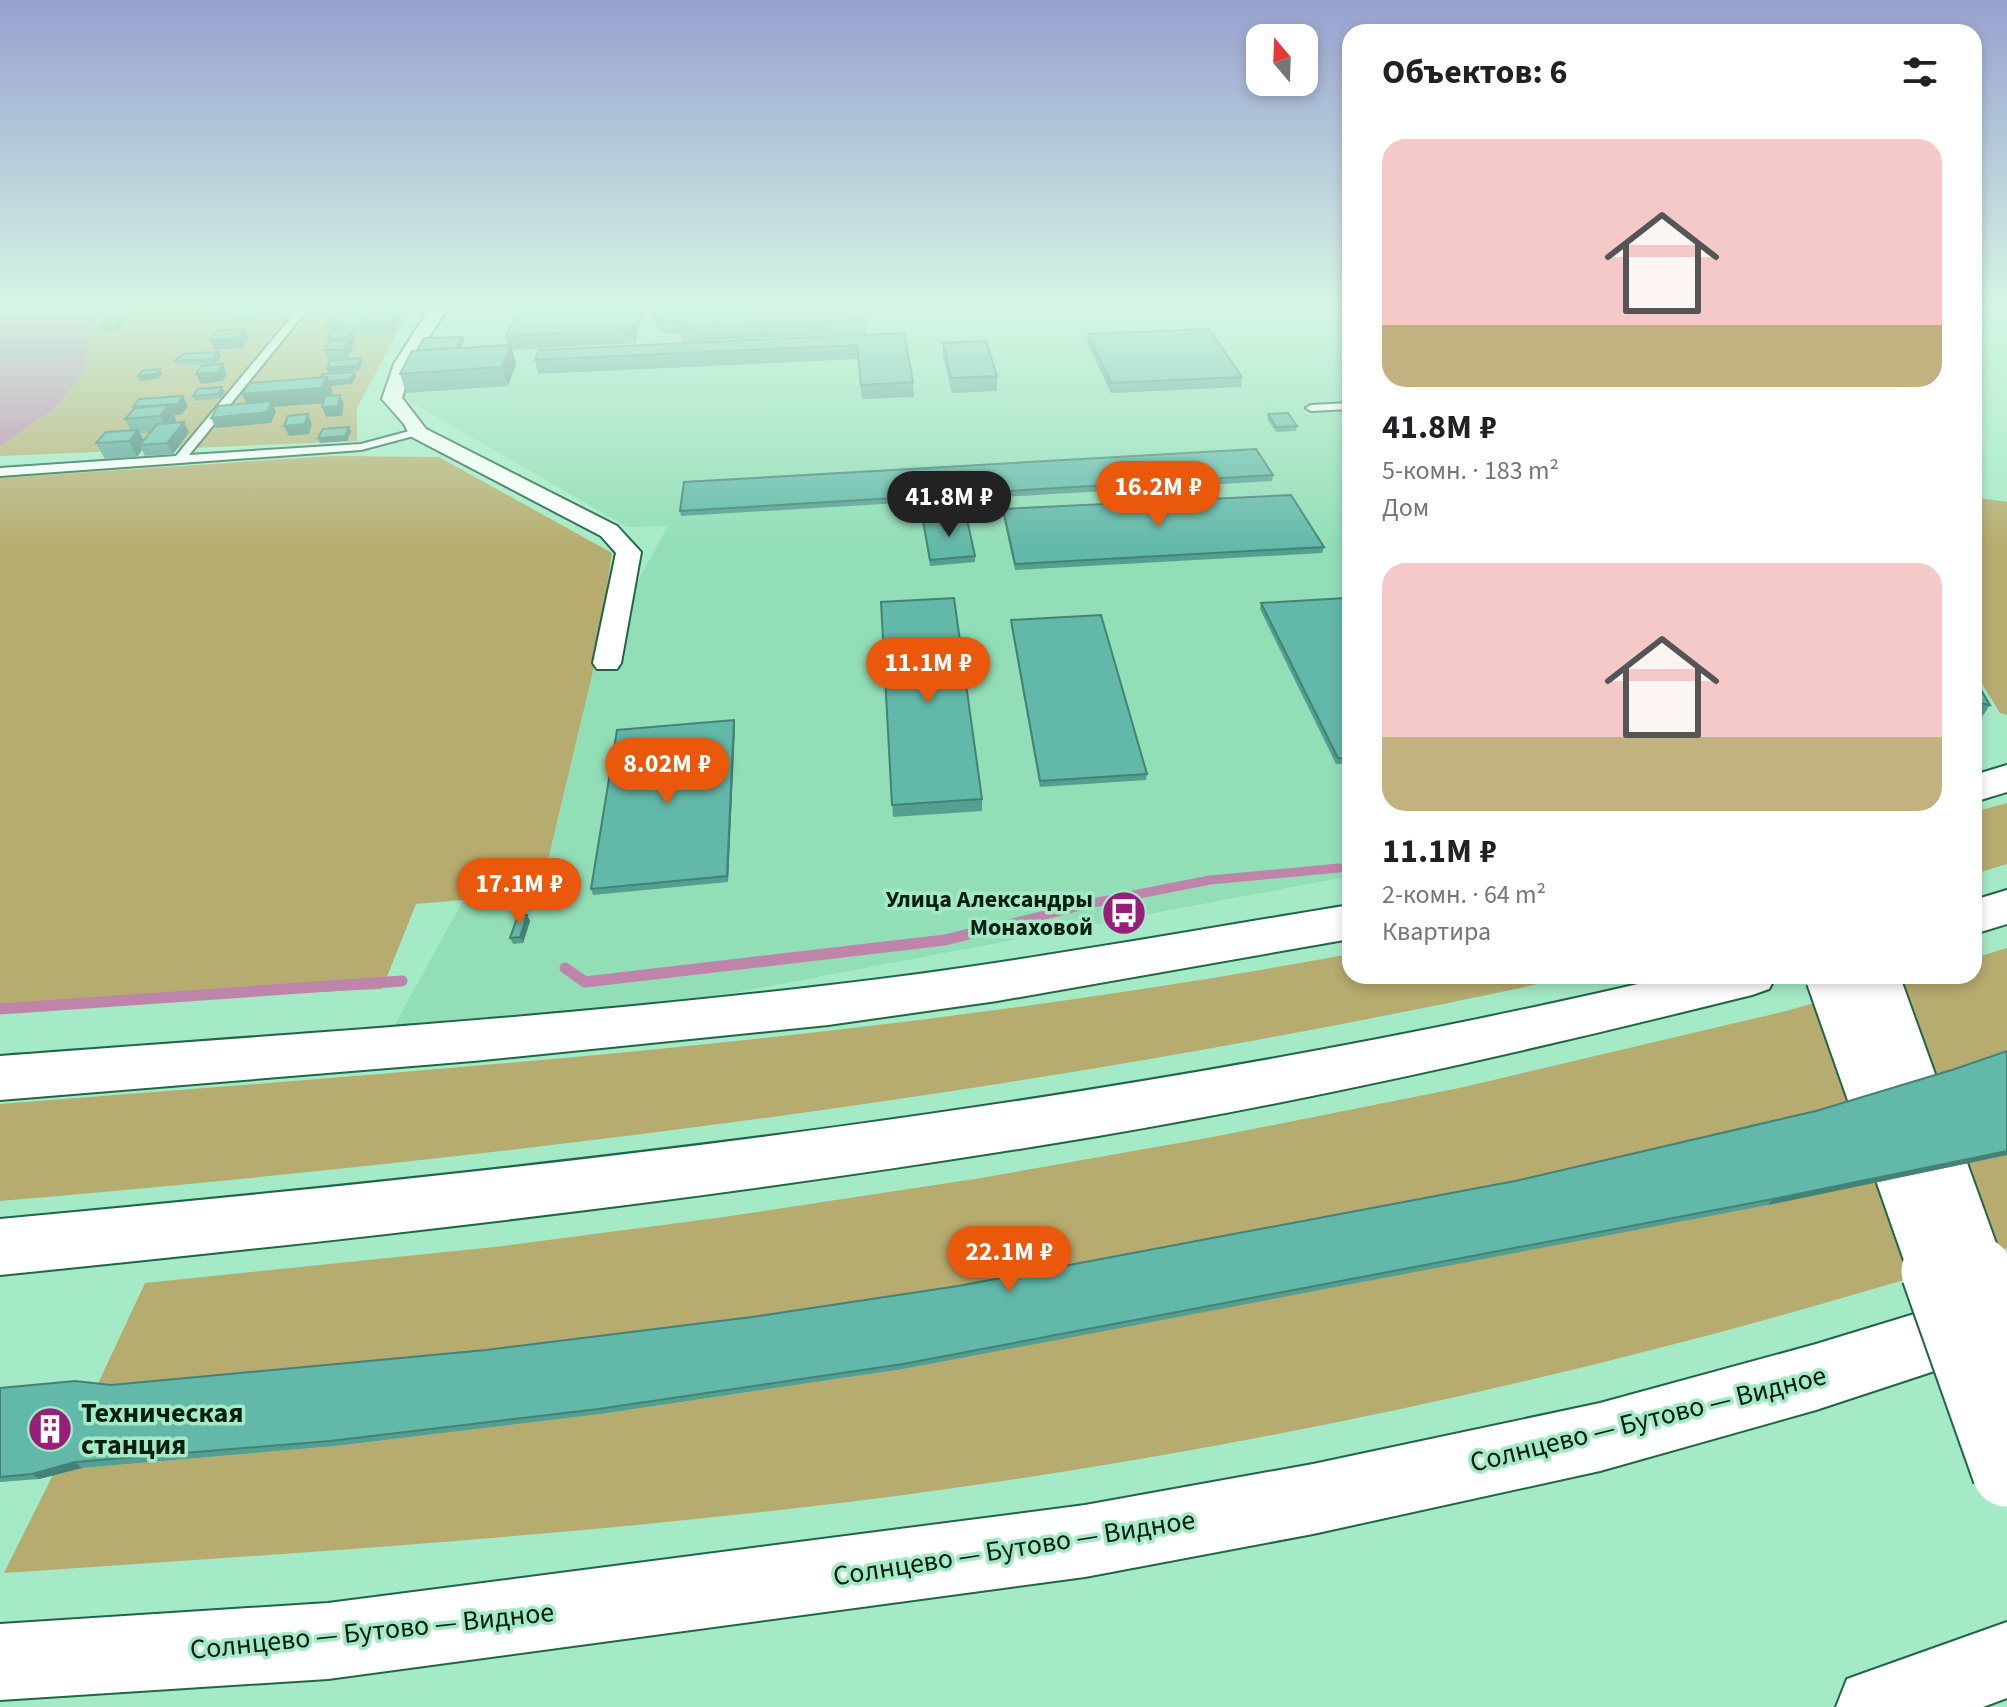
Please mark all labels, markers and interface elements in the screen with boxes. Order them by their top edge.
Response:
north arrow [1246,24,1318,96]
map controls [1246,24,1318,96]
text: Объектов: 6 [1382,48,1567,97]
icon: filters [1898,50,1942,94]
icon: home [1590,191,1734,335]
text: 41.8M ₽ [1382,403,1497,452]
text: 5-комн. · 183 m² [1382,452,1559,489]
pin: 16.2M ₽ [1084,461,1232,529]
text: 16.2M ₽ [1114,468,1202,505]
pin: 41.8M ₽ [875,471,1023,539]
text: 41.8M ₽ [905,478,993,515]
text: Дом [1382,489,1429,526]
icon: home [1590,615,1734,759]
pin: 11.1M ₽ [854,637,1002,705]
text: 11.1M ₽ [884,644,972,681]
pin: 8.02M ₽ [593,738,741,806]
text: 8.02M ₽ [623,745,711,782]
text: 11.1M ₽ [1382,827,1497,876]
pin: 17.1M ₽ [445,858,593,926]
text: 17.1M ₽ [475,865,563,902]
text: 2-комн. · 64 m² [1382,876,1546,913]
place label: Улица Александры Монаховой [886,882,1093,945]
bus stop icon: Улица Александры Монаховой [1100,889,1148,937]
text: Квартира [1382,913,1491,950]
pin: 22.1M ₽ [935,1226,1083,1294]
text: 22.1M ₽ [965,1233,1053,1270]
street label: Солнцево — Бутово — Видное [1466,1355,1830,1483]
place label: Техническая станция [81,1393,244,1465]
building icon: Техническая станция [26,1405,74,1453]
street label: Солнцево — Бутово — Видное [830,1500,1198,1596]
street label: Солнцево — Бутово — Видное [188,1592,556,1670]

